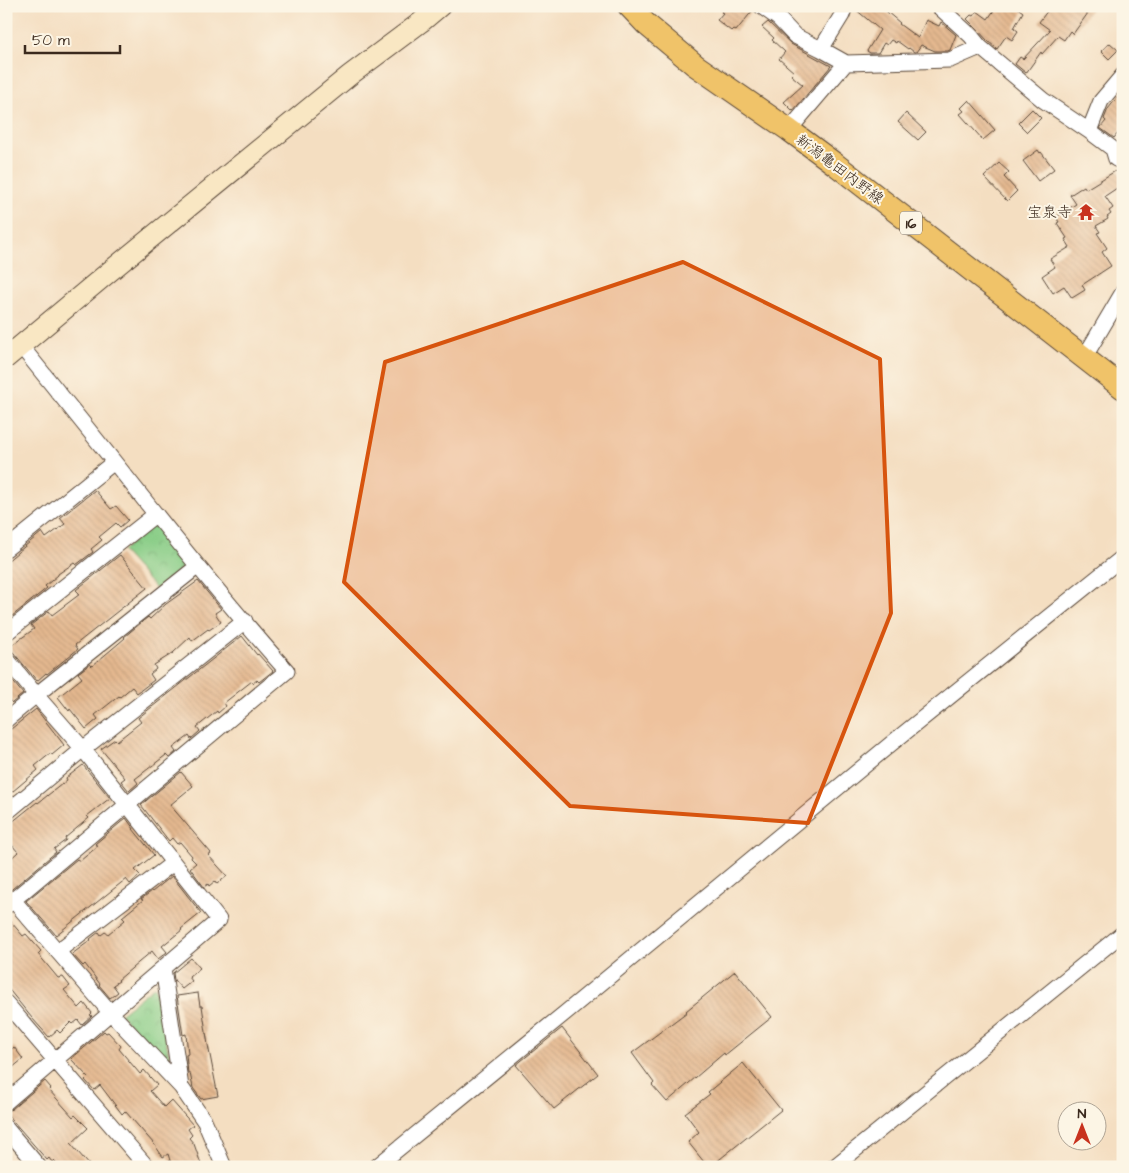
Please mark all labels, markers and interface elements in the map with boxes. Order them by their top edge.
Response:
scale bar [25,22,120,54]
text: 50 m [32,30,70,51]
street label: 新潟亀田内野線 [791,129,888,209]
place label: 宝泉寺 [1027,202,1072,223]
temple icon: 宝泉寺 [1076,202,1096,222]
road number: 16 [900,212,922,234]
north arrow [1056,1100,1106,1150]
text: N [1078,1104,1087,1124]

